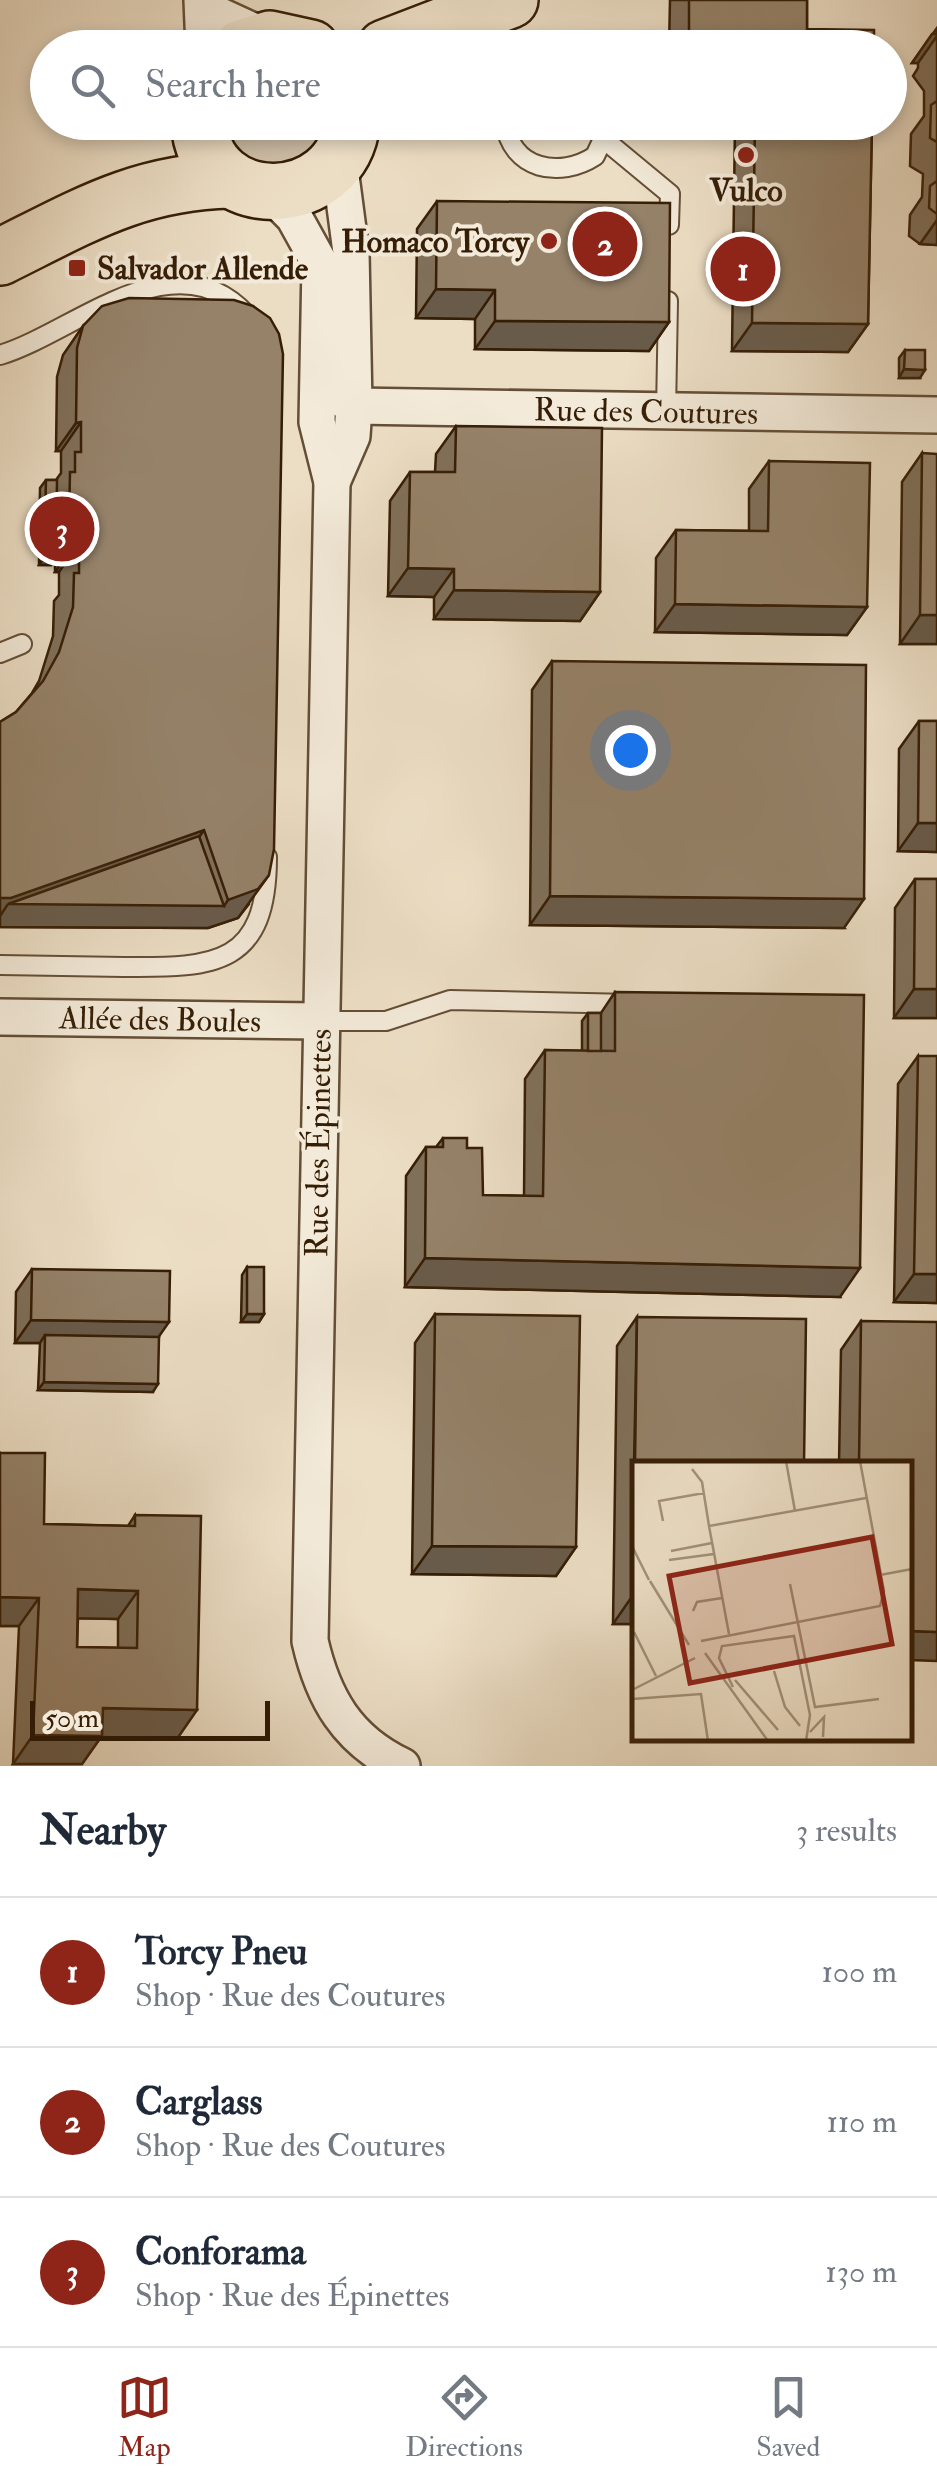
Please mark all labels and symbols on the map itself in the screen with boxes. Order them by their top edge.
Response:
marker: Vulco [735,144,757,166]
place label: Vulco [708,171,783,211]
pin: 2 [572,206,638,282]
place label: Homaco Torcy [341,222,530,262]
marker: Homaco Torcy [538,230,560,252]
pin: 1 [710,232,776,306]
place label: Salvador Allende [97,249,309,289]
marker: Salvador Allende [66,257,88,279]
street label: Rue des Coutures [533,390,759,434]
pin: 3 [30,492,94,566]
your location [605,725,656,776]
street label: Allée des Boules [58,998,261,1042]
street label: Rue des Épinettes [297,1028,341,1258]
inset map [632,1461,912,1741]
scale bar [30,1696,270,1740]

